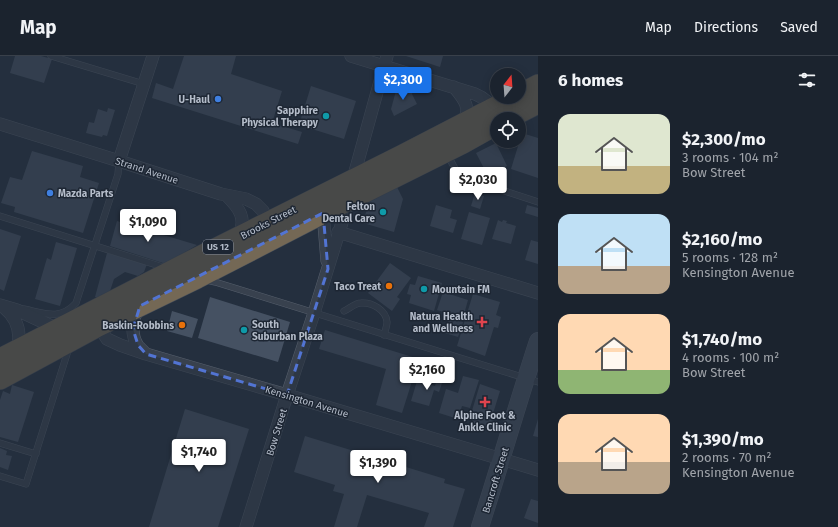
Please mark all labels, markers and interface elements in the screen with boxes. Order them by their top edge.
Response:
text: Map [20,16,57,39]
text: Map [645,19,672,36]
text: Directions [694,19,758,36]
text: Saved [780,19,818,36]
pin: $2,300 [370,67,436,101]
north arrow [490,68,526,104]
map controls [490,68,526,148]
icon: filters [796,69,818,91]
text: 6 homes [558,70,623,91]
text: $2,300 [383,72,423,87]
place label: U-Haul [179,94,210,106]
marker: U-Haul [213,94,223,104]
place label: Sapphire Physical Therapy [241,105,319,129]
marker: Sapphire Physical Therapy [321,111,331,121]
button: locate [490,112,526,148]
text: $2,300/mo [682,129,766,150]
icon: home [590,130,638,178]
text: 3 rooms · 104 m² [682,150,779,165]
street label: Strand Avenue [114,155,180,187]
text: Bow Street [682,165,746,180]
pin: $2,030 [445,167,511,201]
text: $2,030 [459,172,497,187]
marker: Mazda Parts [45,188,55,198]
place label: Mazda Parts [58,188,114,200]
place label: Felton Dental Care [322,201,375,225]
street label: Brooks Street [239,204,299,242]
marker: Felton Dental Care [378,207,388,217]
pin: $1,090 [115,209,181,243]
text: $1,090 [129,214,167,229]
text: $2,160/mo [682,229,762,250]
icon: home [590,230,638,278]
road number: US 12 [203,240,233,254]
text: 5 rooms · 128 m² [682,250,778,265]
text: Kensington Avenue [682,265,795,280]
place label: Taco Treat [334,281,381,293]
marker: Taco Treat [384,281,394,291]
marker: Mountain FM [419,284,429,294]
place label: Mountain FM [432,284,490,296]
place label: Natura Health and Wellness [410,311,473,335]
marker: Natura Health and Wellness [476,316,488,328]
place label: South Suburban Plaza [252,319,323,343]
place label: Baskin-Robbins [102,320,174,332]
marker: Baskin-Robbins [177,320,187,330]
marker: South Suburban Plaza [239,325,249,335]
text: $1,740/mo [682,329,762,350]
icon: home [590,330,638,378]
text: 4 rooms · 100 m² [682,350,779,365]
pin: $2,160 [394,357,460,391]
text: $2,160 [409,362,445,377]
text: Bow Street [682,365,746,380]
street label: Kensington Avenue [264,384,350,420]
marker: Alpine Foot & Ankle Clinic [479,396,491,408]
street label: Bow Street [264,407,290,457]
place label: Alpine Foot & Ankle Clinic [453,410,516,434]
text: $1,390/mo [682,429,764,450]
icon: home [590,430,638,478]
pin: $1,740 [166,439,232,473]
text: $1,740 [181,444,217,459]
street label: Bancroft Street [480,446,512,515]
pin: $1,390 [345,450,411,484]
text: 2 rooms · 70 m² [682,450,772,465]
text: $1,390 [359,455,397,470]
text: Kensington Avenue [682,465,795,480]

